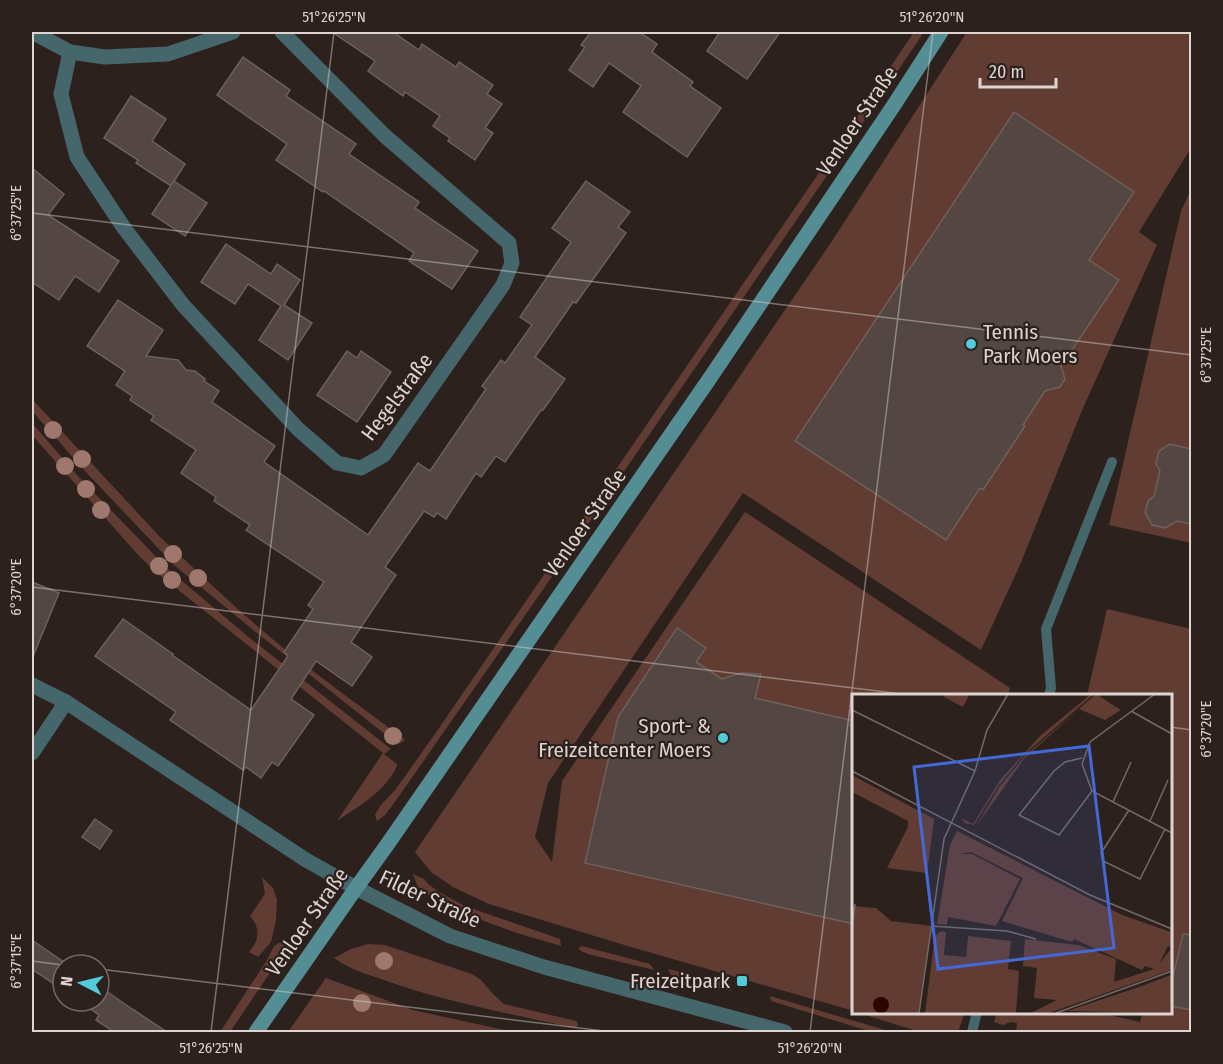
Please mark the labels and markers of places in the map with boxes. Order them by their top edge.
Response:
place label: Tennis Park Moers [983,319,1078,369]
marker: Tennis Park Moers [964,337,978,351]
place label: Sport- & Freizeitcenter Moers [538,713,711,763]
marker: Sport- & Freizeitcenter Moers [716,731,730,745]
place label: Freizeitpark [630,968,730,994]
marker: Freizeitpark [735,974,749,988]

